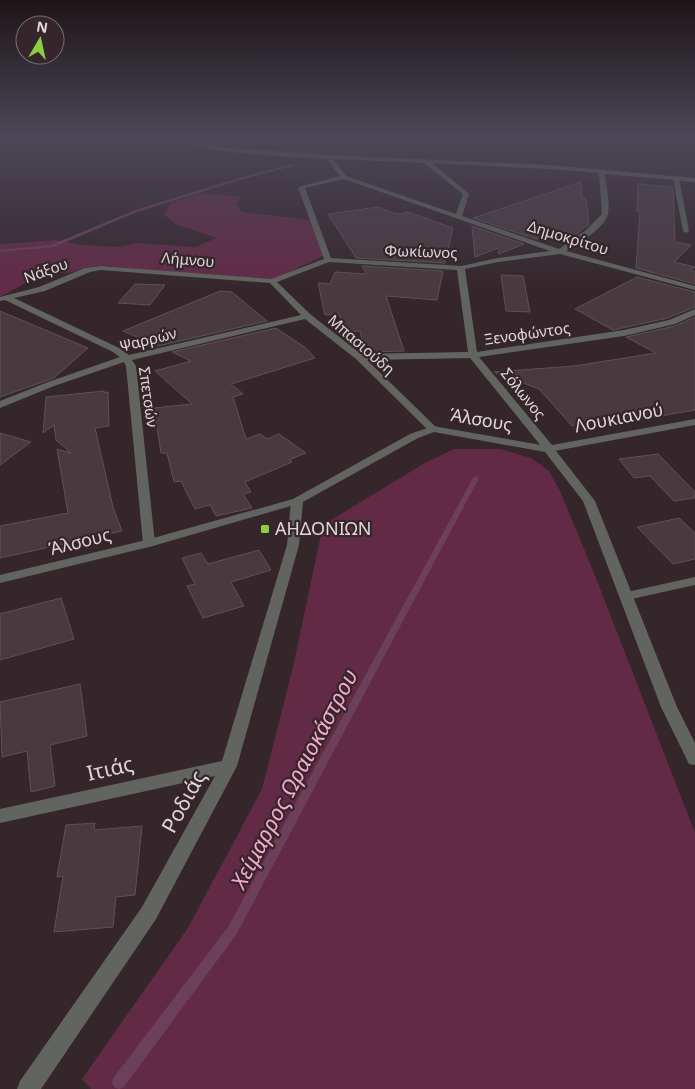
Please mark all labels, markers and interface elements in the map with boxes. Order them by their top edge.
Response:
north arrow [15,15,65,65]
text: N [35,16,49,37]
street label: Δημοκρίτου [525,215,611,259]
street label: Φωκίωνος [384,240,458,262]
street label: Λήμνου [161,247,215,271]
street label: Νάξου [21,253,71,287]
street label: Μπασιούδη [324,310,399,379]
street label: Ξενοφώντος [482,317,571,349]
street label: Ψαρρών [117,322,179,356]
street label: Σόλωνος [497,364,551,423]
street label: Σπετσών [135,365,163,429]
street label: Λουκιανού [572,397,665,437]
street label: Άλσους [448,402,515,436]
place label: ΑΗΔΟΝΙΩΝ [275,516,371,540]
street label: Άλσους [46,522,113,560]
marker: ΑΗΔΟΝΙΩΝ [259,523,271,535]
water label: Χείμαρρος Ωραιοκάστρου [222,664,364,895]
street label: Ιτιάς [84,749,136,787]
street label: Ροδιάς [155,765,212,838]

